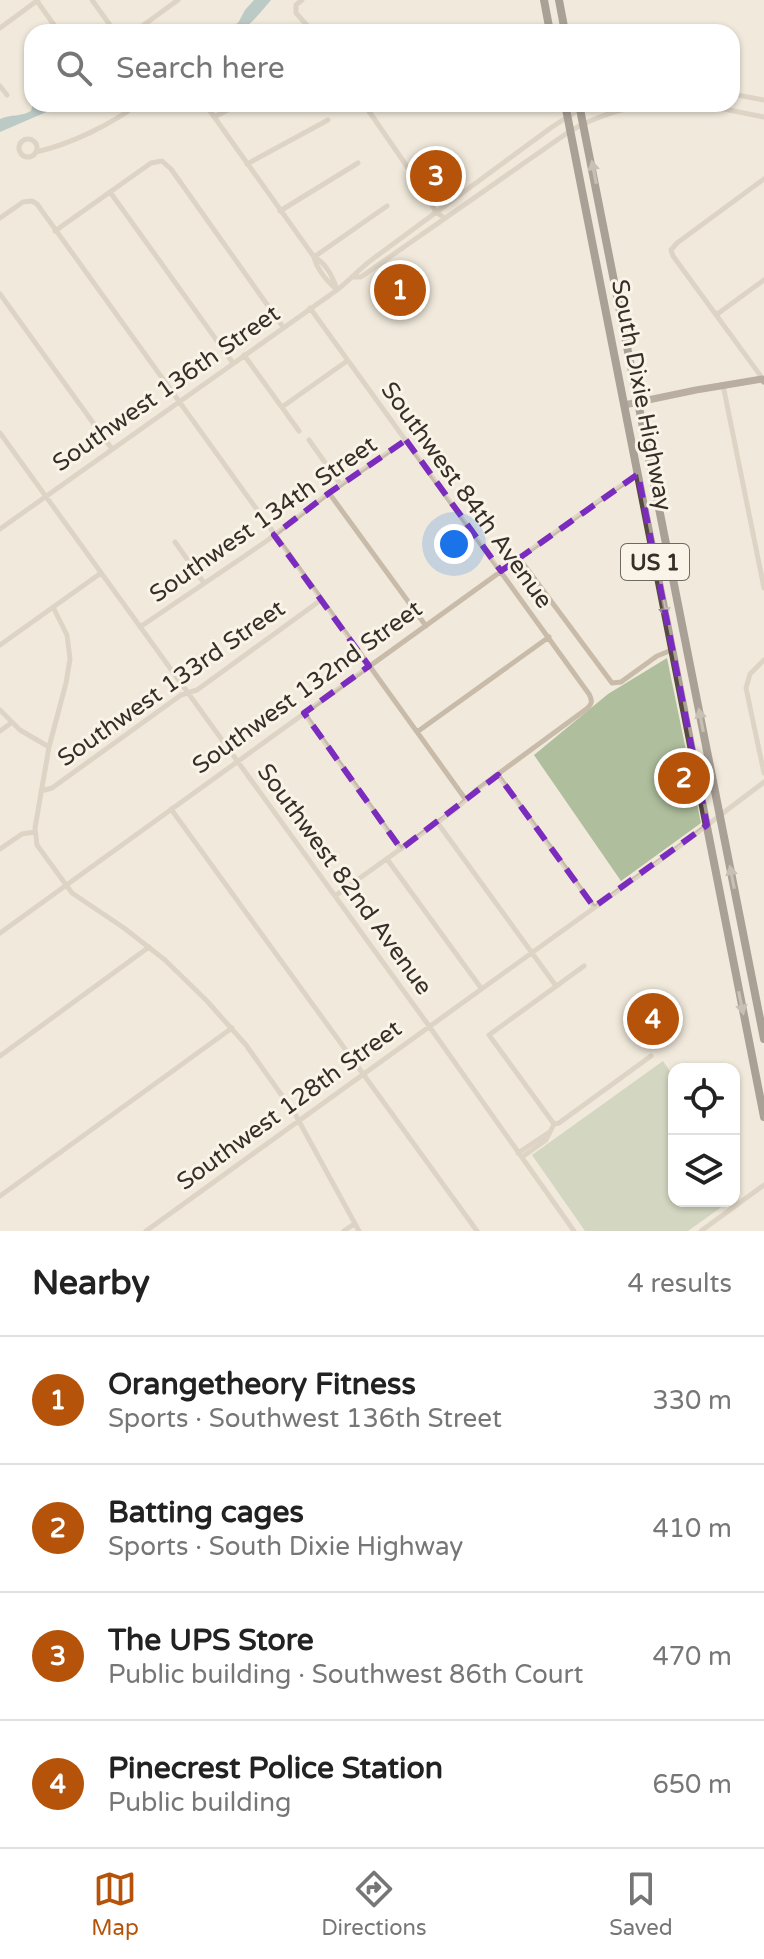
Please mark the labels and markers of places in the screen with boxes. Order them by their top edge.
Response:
pin: 3 [410,146,462,206]
pin: 1 [374,260,426,320]
pin: 2 [658,748,710,808]
pin: 4 [627,989,679,1049]

